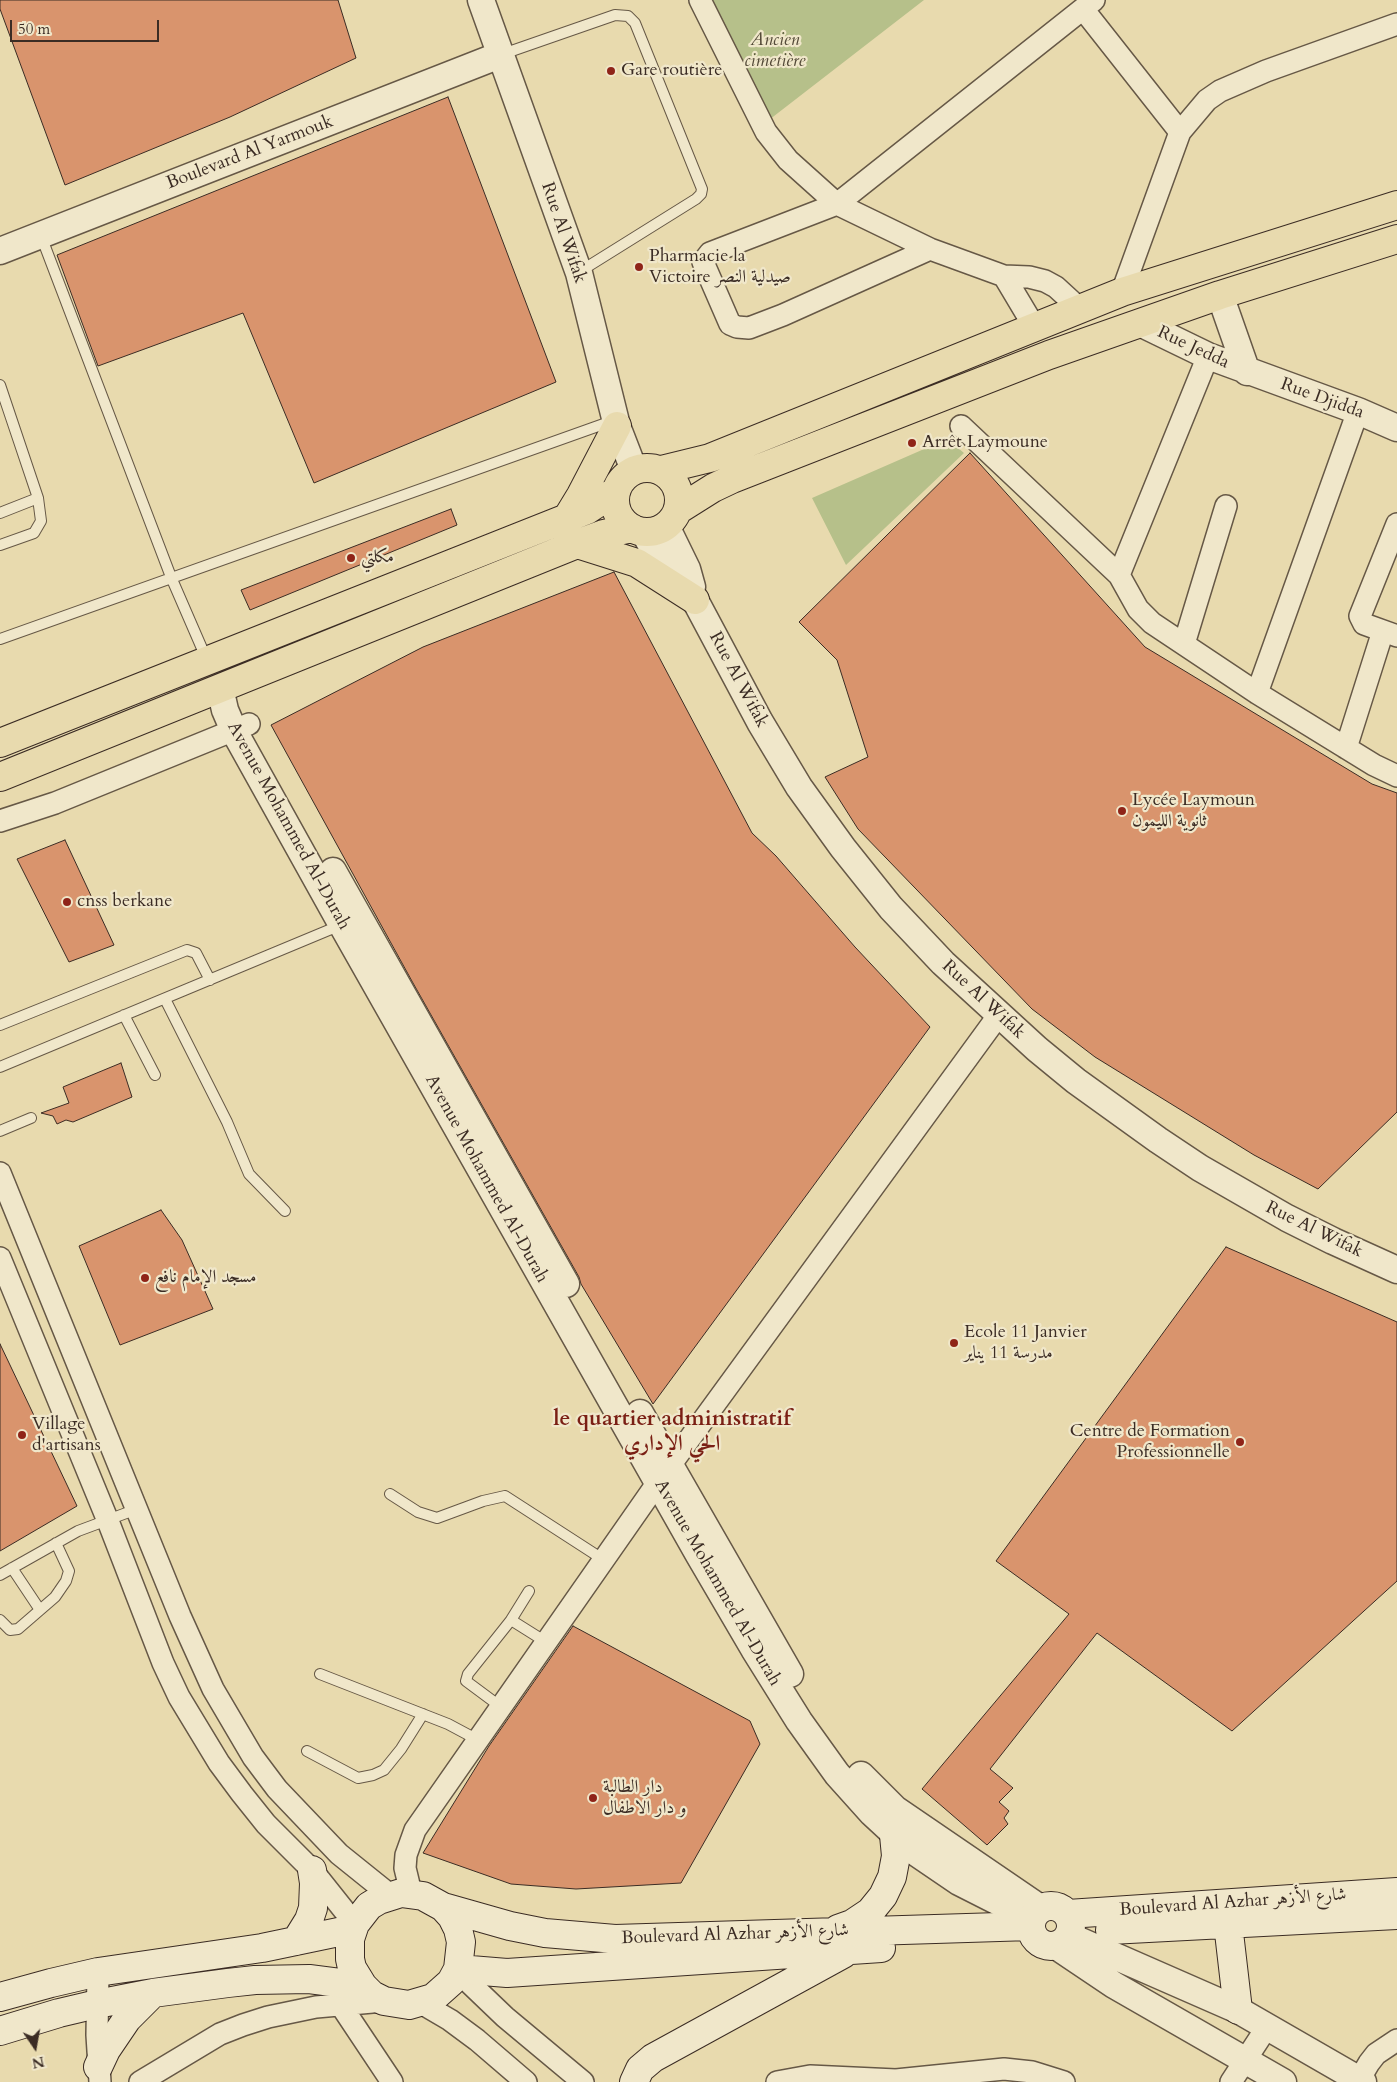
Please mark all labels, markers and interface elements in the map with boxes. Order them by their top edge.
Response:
scale bar [12,10,161,42]
text: 50 m [18,19,50,39]
park label: Ancien cimetière [745,30,805,72]
place label: Gare routière [621,60,722,82]
marker: Gare routière [605,65,617,77]
street label: Boulevard Al Yarmouk [164,111,336,195]
street label: Rue Al Wifak [536,180,590,286]
place label: Pharmacie la Victoire صيدلية النصر [649,246,791,288]
marker: Pharmacie la Victoire صيدلية النصر [633,261,645,273]
street label: Rue Jedda [1154,322,1232,374]
street label: Rue Djidda [1277,374,1367,424]
place label: Arrêt Laymoune [922,432,1048,454]
marker: Arrêt Laymoune [906,437,918,449]
place label: مكلتي [361,547,394,569]
marker: مكلتي [345,552,357,564]
street label: Rue Al Wifak [704,628,772,732]
street label: Avenue Mohammed Al-Durah [222,718,354,934]
place label: Lycée Laymoun ثانوية الليمون [1132,790,1255,832]
marker: Lycée Laymoun ثانوية الليمون [1116,805,1128,817]
place label: cnss berkane [77,891,173,913]
marker: cnss berkane [61,896,73,908]
street label: Rue Al Wifak [937,956,1029,1044]
street label: Avenue Mohammed Al-Durah [420,1071,552,1287]
street label: Rue Al Wifak [1262,1197,1366,1263]
place label: مسجد الإمام نافع [155,1267,256,1289]
marker: مسجد الإمام نافع [139,1272,151,1284]
place label: Ecole 11 Janvier مدرسة 11 يناير [964,1322,1087,1365]
marker: Ecole 11 Janvier مدرسة 11 يناير [948,1337,960,1349]
district label: le quartier administratif الحي الإداري [553,1407,791,1458]
place label: Village d'artisans [32,1414,101,1456]
place label: Centre de Formation Professionnelle [1070,1421,1230,1464]
marker: Village d'artisans [16,1429,28,1441]
marker: Centre de Formation Professionnelle [1234,1436,1246,1448]
street label: Avenue Mohammed Al-Durah [649,1476,785,1690]
place label: دار الطالبة و دار الاطفال [603,1777,687,1820]
marker: دار الطالبة و دار الاطفال [587,1792,599,1804]
street label: Boulevard Al Azhar شارع الأزهر [1119,1884,1347,1922]
street label: Boulevard Al Azhar شارع الأزهر [621,1920,849,1950]
north arrow [10,2022,60,2072]
text: N [30,2052,46,2073]

